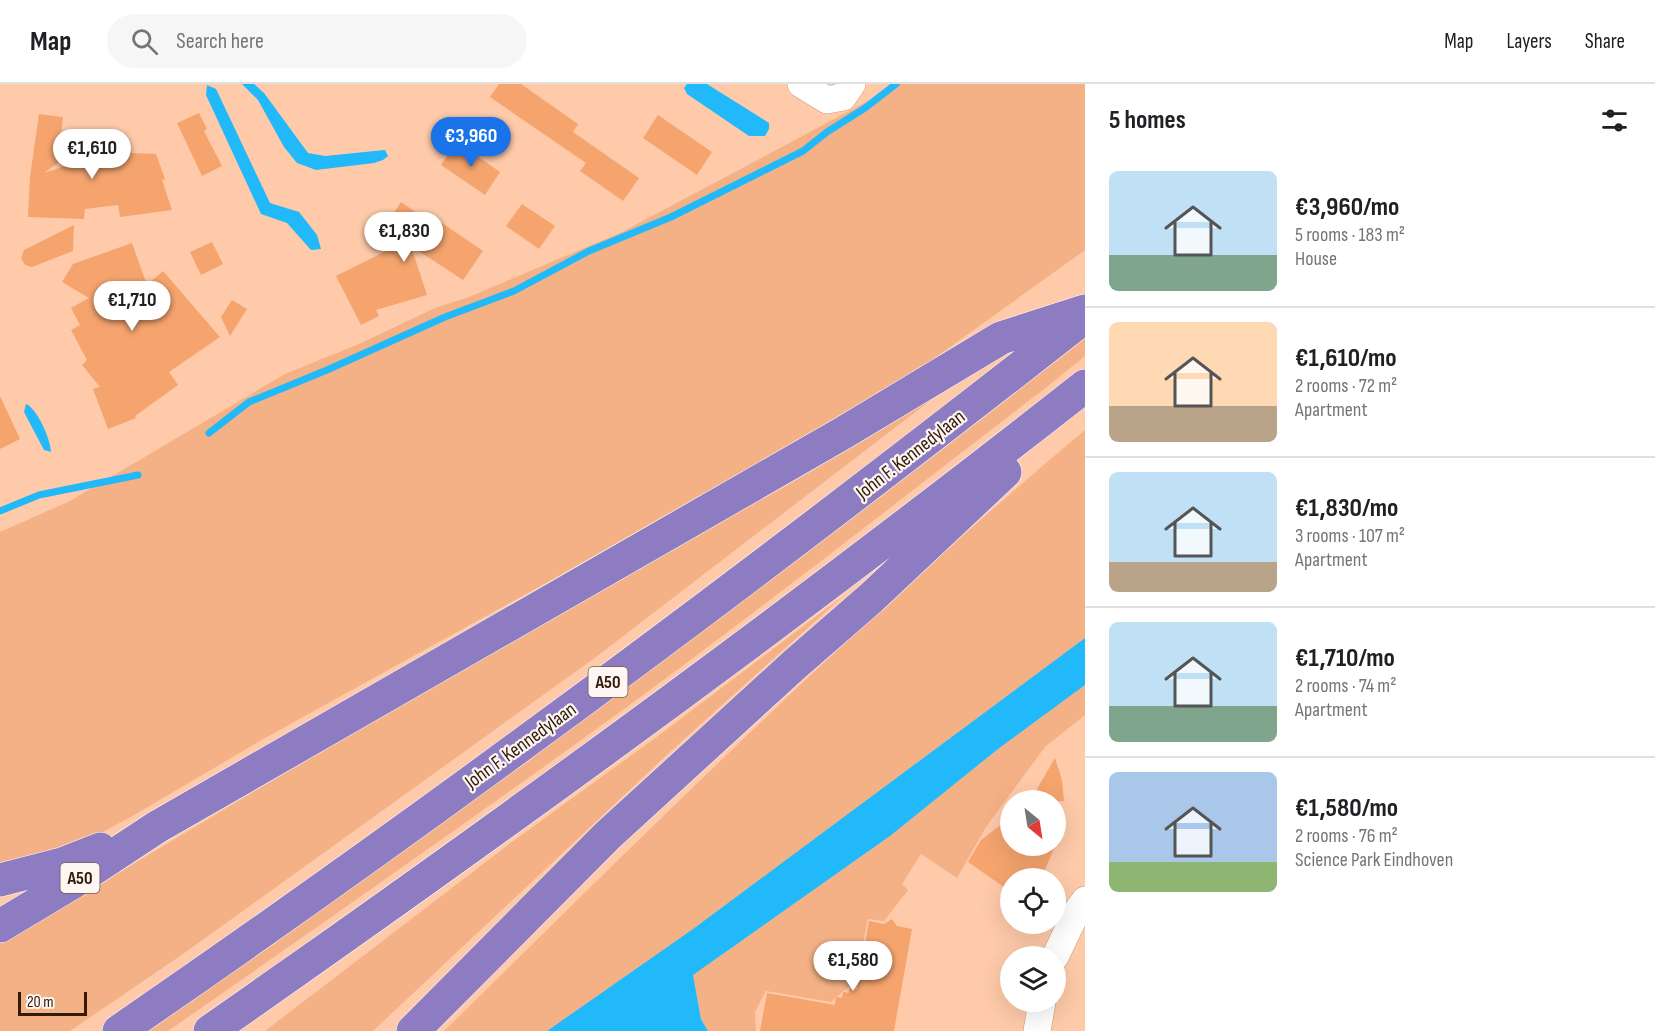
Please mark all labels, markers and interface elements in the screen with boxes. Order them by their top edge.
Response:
search box [107,14,527,68]
text: Map [30,25,71,58]
icon: search [128,25,161,58]
text: Search here [176,28,264,55]
text: Map [1444,29,1473,54]
text: Layers [1506,29,1552,54]
text: Share [1585,29,1625,54]
icon: filters [1598,104,1631,137]
text: 5 homes [1109,105,1186,136]
pin: €3,960 [422,117,520,168]
text: €3,960 [445,124,497,148]
pin: €1,610 [43,129,141,180]
text: €1,610 [67,136,117,160]
text: €3,960/mo [1295,192,1399,223]
icon: home [1157,195,1229,267]
pin: €1,830 [355,212,453,263]
text: €1,830 [378,219,430,243]
text: 5 rooms · 183 m² [1295,223,1405,247]
text: House [1295,247,1337,271]
pin: €1,710 [83,281,181,332]
text: €1,710 [108,288,156,312]
text: €1,610/mo [1295,343,1397,374]
icon: home [1157,346,1229,418]
text: 2 rooms · 72 m² [1295,374,1397,398]
text: Apartment [1295,398,1368,422]
street label: John F. Kennedylaan [851,405,970,505]
text: €1,830/mo [1295,493,1398,524]
icon: home [1157,496,1229,568]
text: 3 rooms · 107 m² [1295,524,1405,548]
text: Apartment [1295,548,1368,572]
text: €1,710/mo [1295,643,1395,674]
icon: home [1157,646,1229,718]
road number: A50 [588,667,628,697]
text: 2 rooms · 74 m² [1295,674,1396,698]
street label: John F. Kennedylaan [460,697,581,795]
text: Apartment [1295,698,1368,722]
north arrow [1000,790,1066,856]
map controls [1000,790,1066,1012]
text: €1,580/mo [1295,793,1398,824]
icon: home [1157,796,1229,868]
text: 2 rooms · 76 m² [1295,824,1398,848]
text: Science Park Eindhoven [1295,848,1453,872]
road number: A50 [60,863,100,893]
button: locate [1000,868,1066,934]
pin: €1,580 [804,941,902,992]
button: layers [1000,946,1066,1012]
text: €1,580 [827,948,879,972]
scale bar [18,989,87,1016]
text: 20 m [27,993,54,1012]

